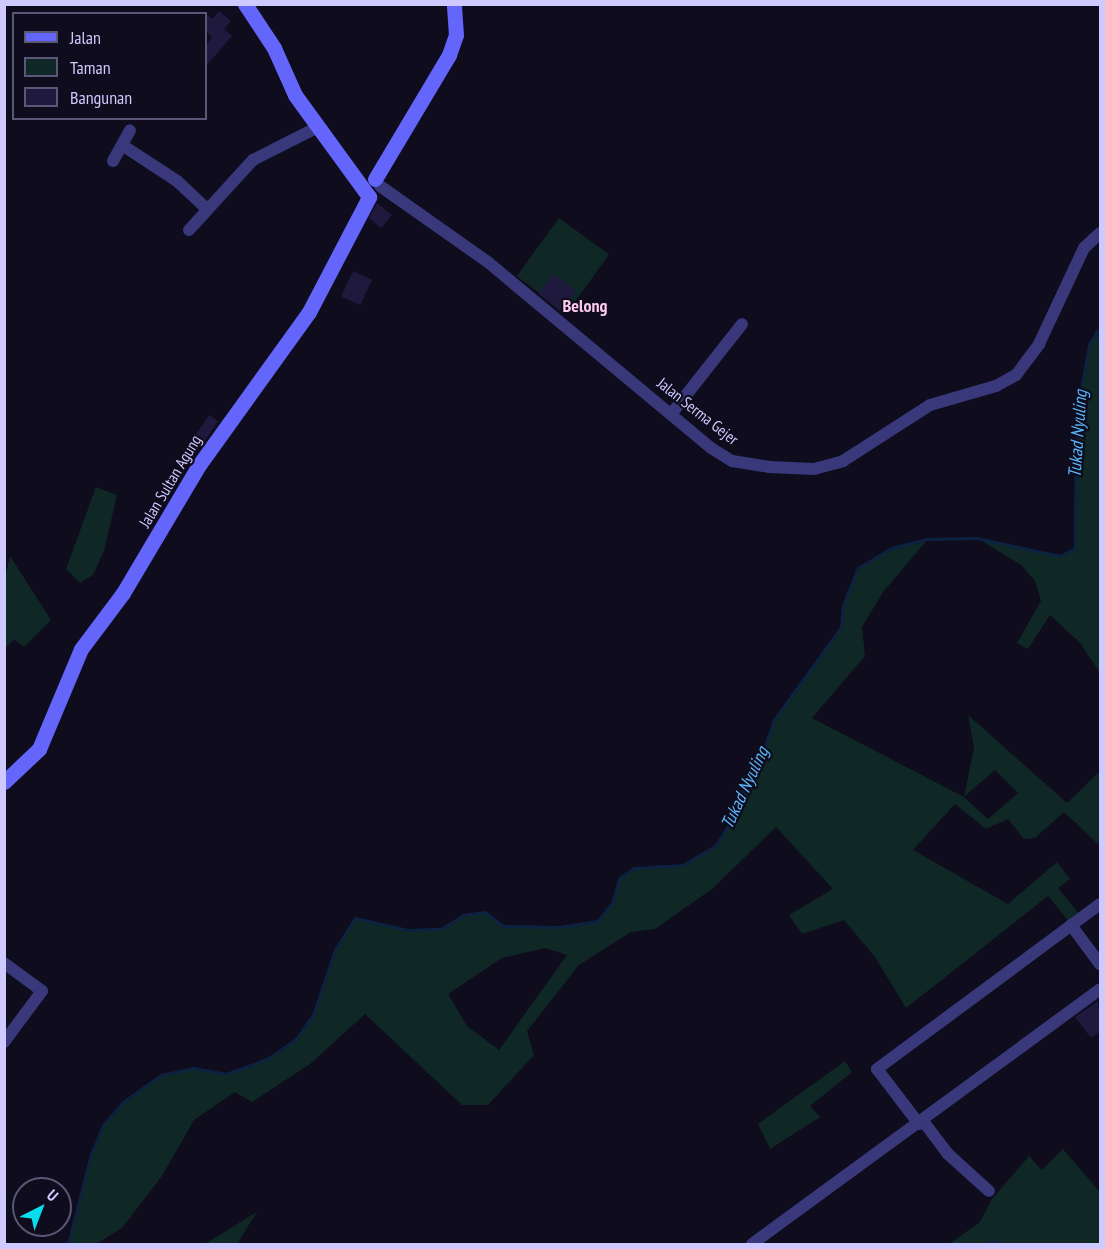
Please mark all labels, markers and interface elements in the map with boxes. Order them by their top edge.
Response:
legend [12,12,207,120]
text: Jalan [70,26,101,49]
text: Taman [70,56,111,79]
text: Bangunan [70,86,132,109]
district label: Belong [563,295,607,317]
street label: Jalan Serma Gejer [654,373,742,449]
water label: Tukad Nyuling [1064,389,1092,479]
street label: Jalan Sultan Agung [135,431,205,531]
water label: Tukad Nyuling [717,743,773,833]
north arrow [12,1177,72,1237]
text: U [43,1185,62,1205]

